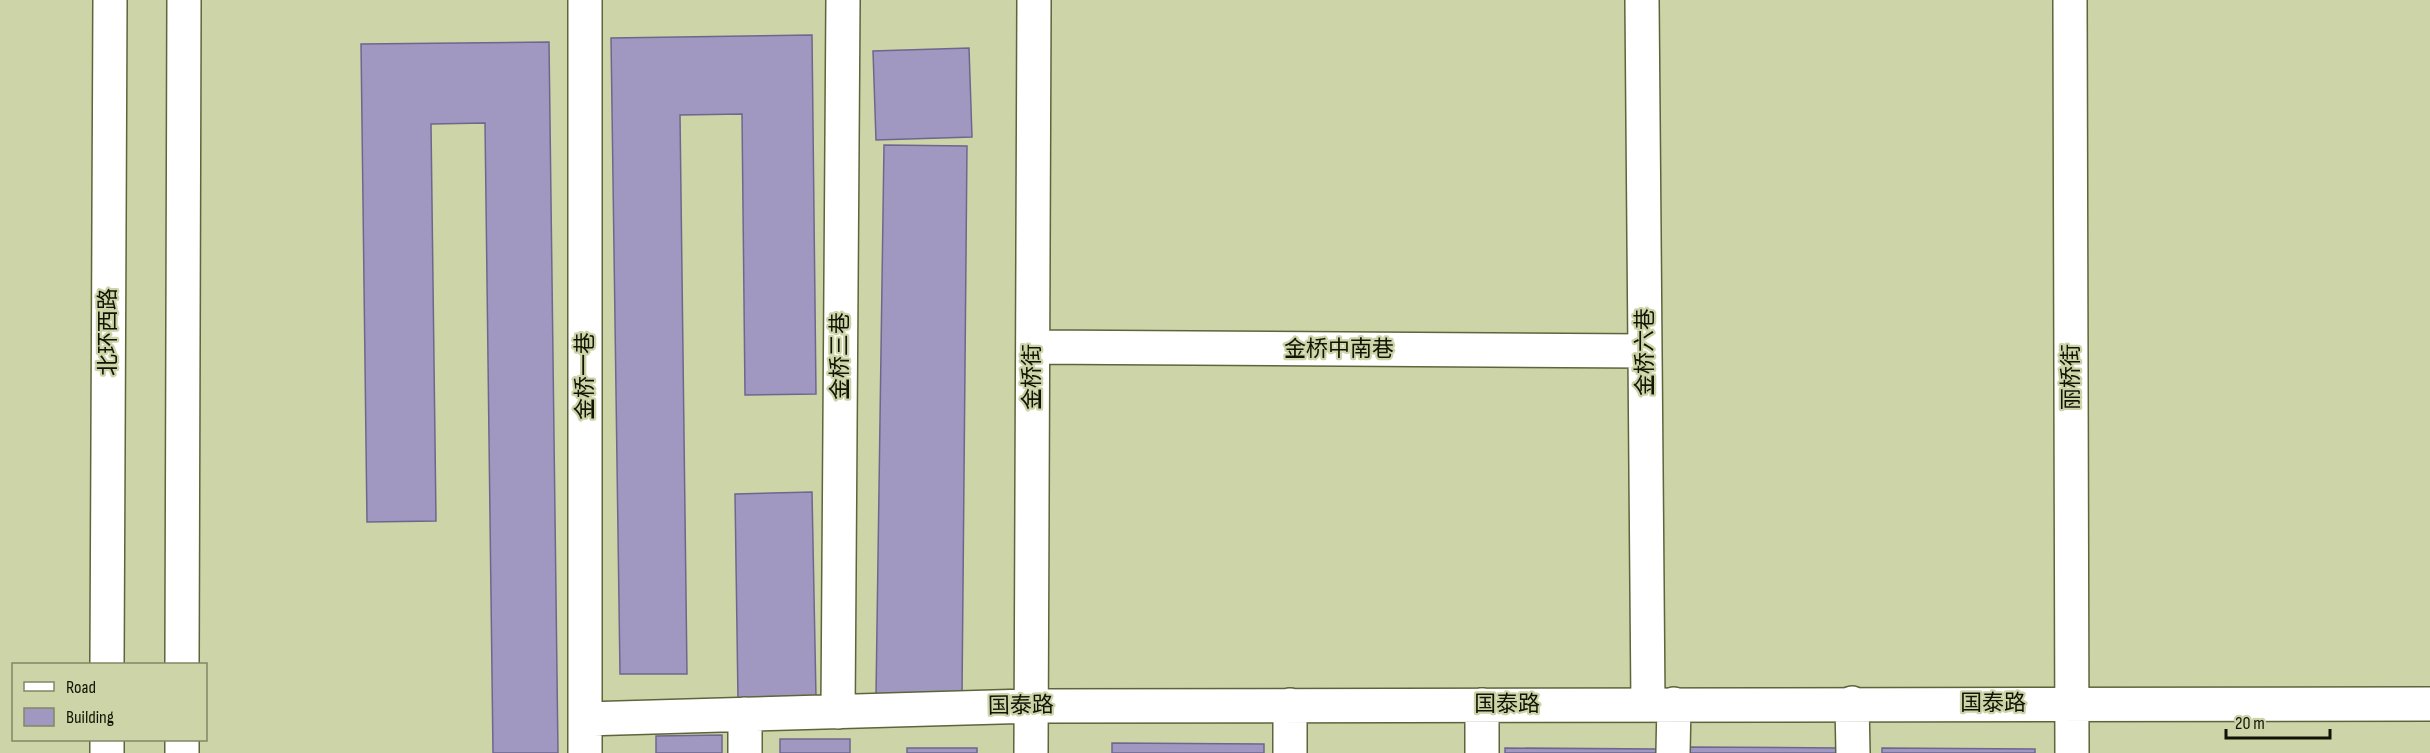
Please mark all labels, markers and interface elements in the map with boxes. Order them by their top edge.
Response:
street label: 北环西路 [95,288,122,376]
street label: 金桥六巷 [1632,308,1659,396]
street label: 金桥三巷 [827,312,854,400]
street label: 金桥一巷 [572,332,599,420]
street label: 金桥中南巷 [1284,336,1394,363]
street label: 金桥街 [1019,344,1046,410]
street label: 丽桥街 [2058,344,2085,410]
legend [12,663,207,741]
text: Road [66,677,96,698]
street label: 国泰路 [1960,690,2026,717]
street label: 国泰路 [1474,691,1540,718]
street label: 国泰路 [988,692,1054,720]
scale bar [2226,702,2330,740]
text: Building [66,707,114,728]
text: 20 m [2235,713,2265,734]

